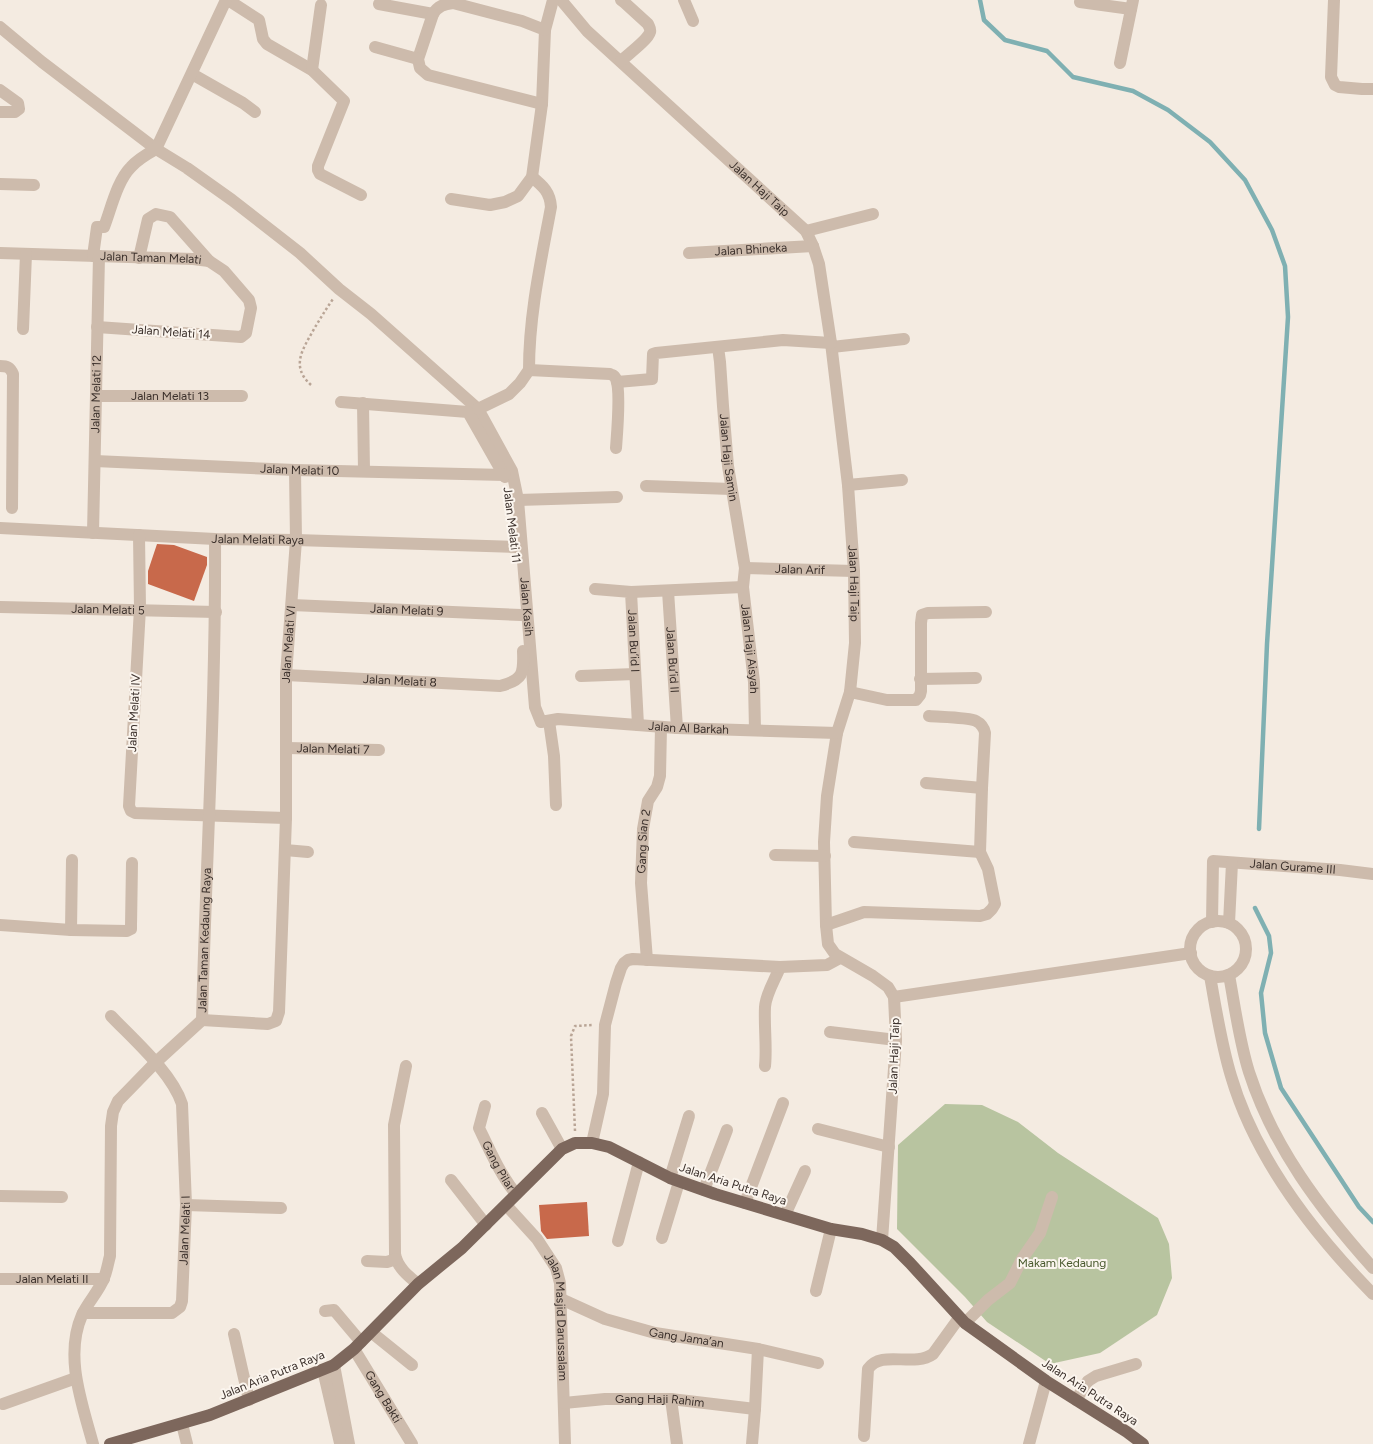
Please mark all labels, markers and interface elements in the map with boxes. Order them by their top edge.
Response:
street label: Jalan Haji Taip [726,157,793,220]
street label: Jalan Bhineka [714,240,788,259]
street label: Jalan Taman Melati [100,249,203,267]
street label: Jalan Melati 14 [131,322,211,342]
street label: Jalan Melati 12 [88,355,104,433]
street label: Jalan Melati 13 [131,389,209,403]
street label: Jalan Haji Samin [717,413,741,503]
street label: Jalan Melati 10 [260,461,340,478]
street label: Jalan Melati 11 [500,486,524,564]
street label: Jalan Melati Raya [211,532,304,547]
street label: Jalan Haji Taip [845,544,862,622]
street label: Jalan Arif [775,562,826,577]
street label: Jalan Kasih [517,577,536,637]
street label: Jalan Melati 9 [370,601,444,619]
street label: Jalan Melati 5 [71,602,145,617]
street label: Jalan Haji Aisyah [738,603,761,694]
street label: Jalan Melati VI [279,605,298,683]
street label: Jalan Bu’id I [625,609,642,673]
street label: Jalan Bu’id II [663,626,682,693]
street label: Jalan Melati 8 [363,672,437,690]
street label: Jalan Melati IV [125,673,143,752]
street label: Jalan Al Barkah [648,719,729,737]
street label: Jalan Melati 7 [296,741,370,757]
street label: Gang Sian 2 [634,808,653,874]
street label: Jalan Gurame III [1249,857,1336,877]
street label: Jalan Taman Kedaung Raya [195,867,214,1013]
street label: Jalan Haji Taip [886,1017,902,1095]
street label: Gang Pilar [479,1139,518,1193]
street label: Jalan Aria Putra Raya [678,1160,788,1208]
street label: Jalan Melati I [176,1195,193,1266]
street label: Jalan Masjid Darussalam [541,1250,570,1381]
park label: Makam Kedaung [1018,1256,1106,1270]
street label: Jalan Melati II [15,1272,89,1286]
street label: Gang Jama’an [647,1325,725,1351]
street label: Jalan Aria Putra Raya [218,1348,326,1402]
street label: Jalan Aria Putra Raya [1039,1356,1141,1428]
street label: Gang Bakti [362,1368,404,1425]
street label: Gang Haji Rahim [615,1392,705,1410]

